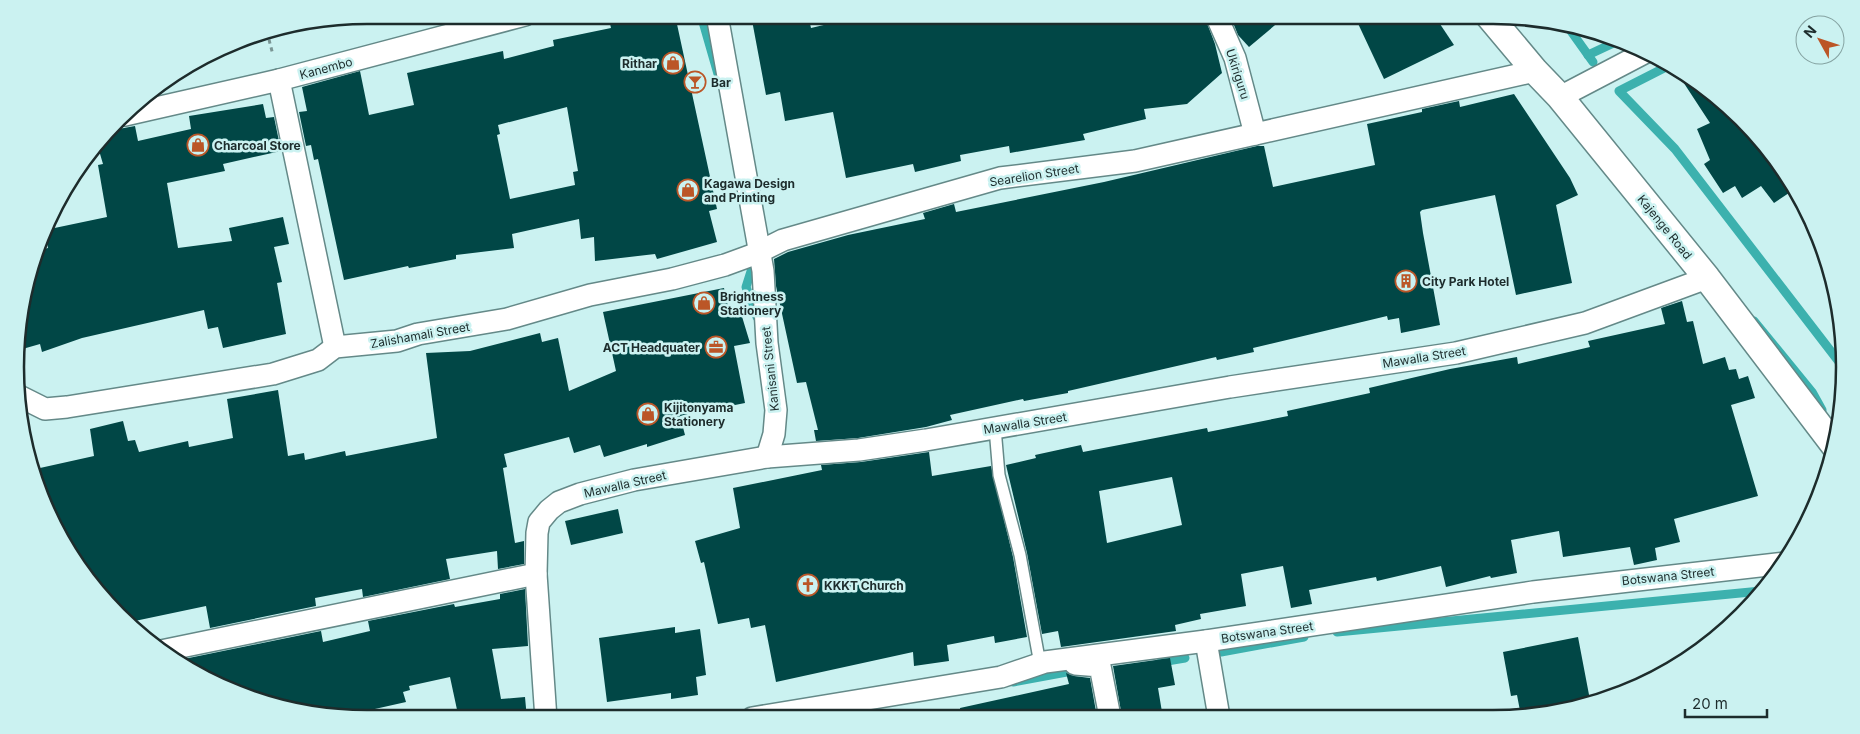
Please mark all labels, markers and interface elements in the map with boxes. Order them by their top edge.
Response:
north arrow [1795,15,1845,65]
text: N [1800,22,1820,41]
street label: Ukiriguru [1223,47,1253,101]
shop icon: Rithar [661,51,685,75]
street label: Kanembo [298,54,354,82]
place label: Rithar [622,56,657,71]
bar icon: Bar [683,70,707,94]
place label: Bar [711,75,731,90]
shop icon: Charcoal Store [186,133,210,157]
place label: Charcoal Store [214,138,301,153]
street label: Searelion Street [988,161,1080,189]
place label: Kagawa Design and Printing [704,176,795,205]
shop icon: Kagawa Design and Printing [676,178,700,202]
street label: Kajenge Road [1634,192,1696,262]
building icon: City Park Hotel [1394,269,1418,293]
place label: City Park Hotel [1422,274,1509,289]
place label: Brightness Stationery [720,289,784,318]
shop icon: Brightness Stationery [692,291,716,315]
street label: Zalishamali Street [369,319,471,351]
street label: Kanisani Street [758,326,782,412]
office icon: ACT Headquater [704,335,728,359]
place label: ACT Headquater [603,340,700,355]
street label: Mawalla Street [1381,343,1467,371]
place label: Kijitonyama Stationery [664,400,733,429]
shop icon: Kijitonyama Stationery [636,402,660,426]
street label: Mawalla Street [982,409,1068,437]
street label: Mawalla Street [582,467,668,501]
street label: Botswana Street [1621,564,1715,588]
church icon: KKKT Church [796,573,820,597]
place label: KKKT Church [824,578,904,593]
street label: Botswana Street [1220,618,1314,646]
scale bar [1685,686,1768,718]
text: 20 m [1692,694,1728,713]

